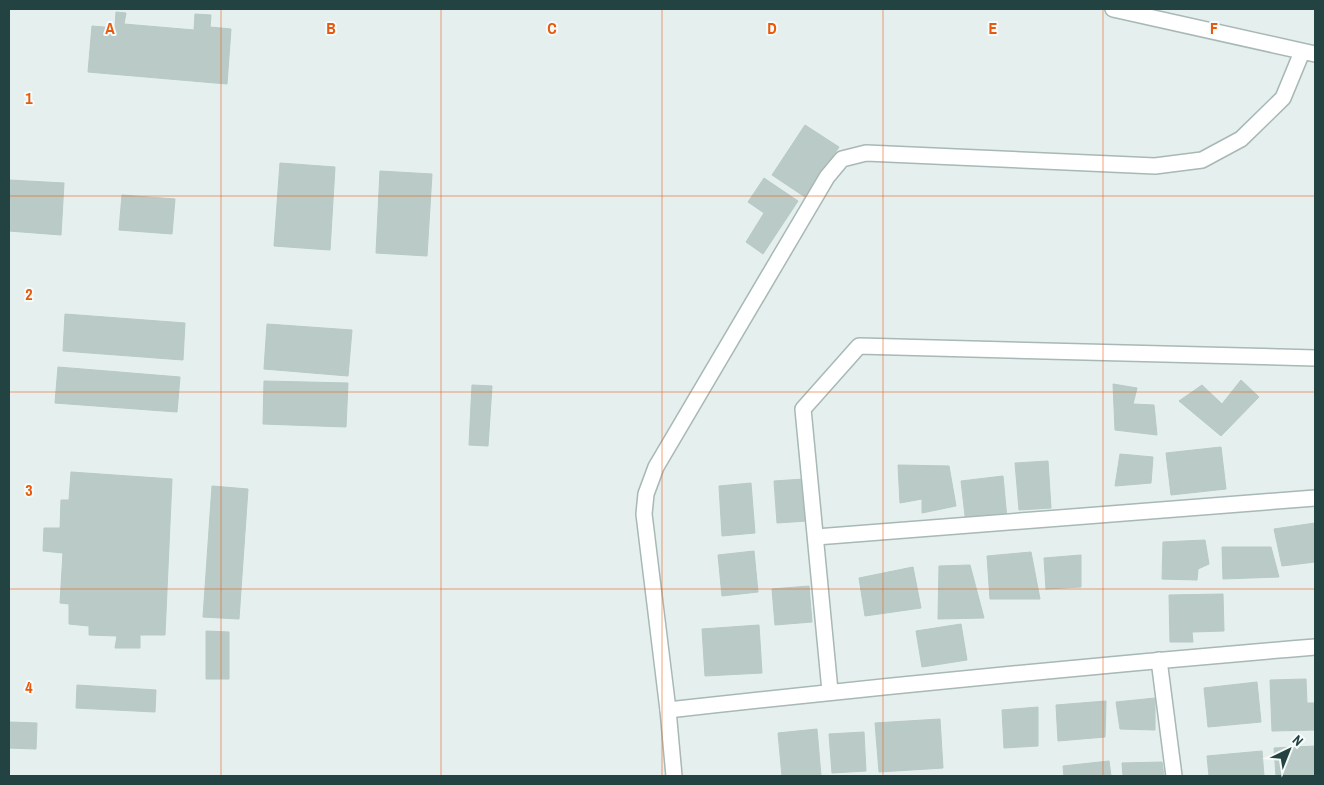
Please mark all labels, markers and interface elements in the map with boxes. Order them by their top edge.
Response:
text: A [105,17,115,39]
text: B [326,17,336,39]
text: C [547,17,557,39]
text: D [767,17,777,39]
text: E [989,17,998,39]
text: F [1210,17,1218,39]
text: 1 [25,87,33,109]
text: 2 [25,283,33,305]
text: 3 [25,479,33,501]
text: 4 [25,676,33,698]
north arrow [1264,725,1314,775]
text: N [1289,731,1307,750]

